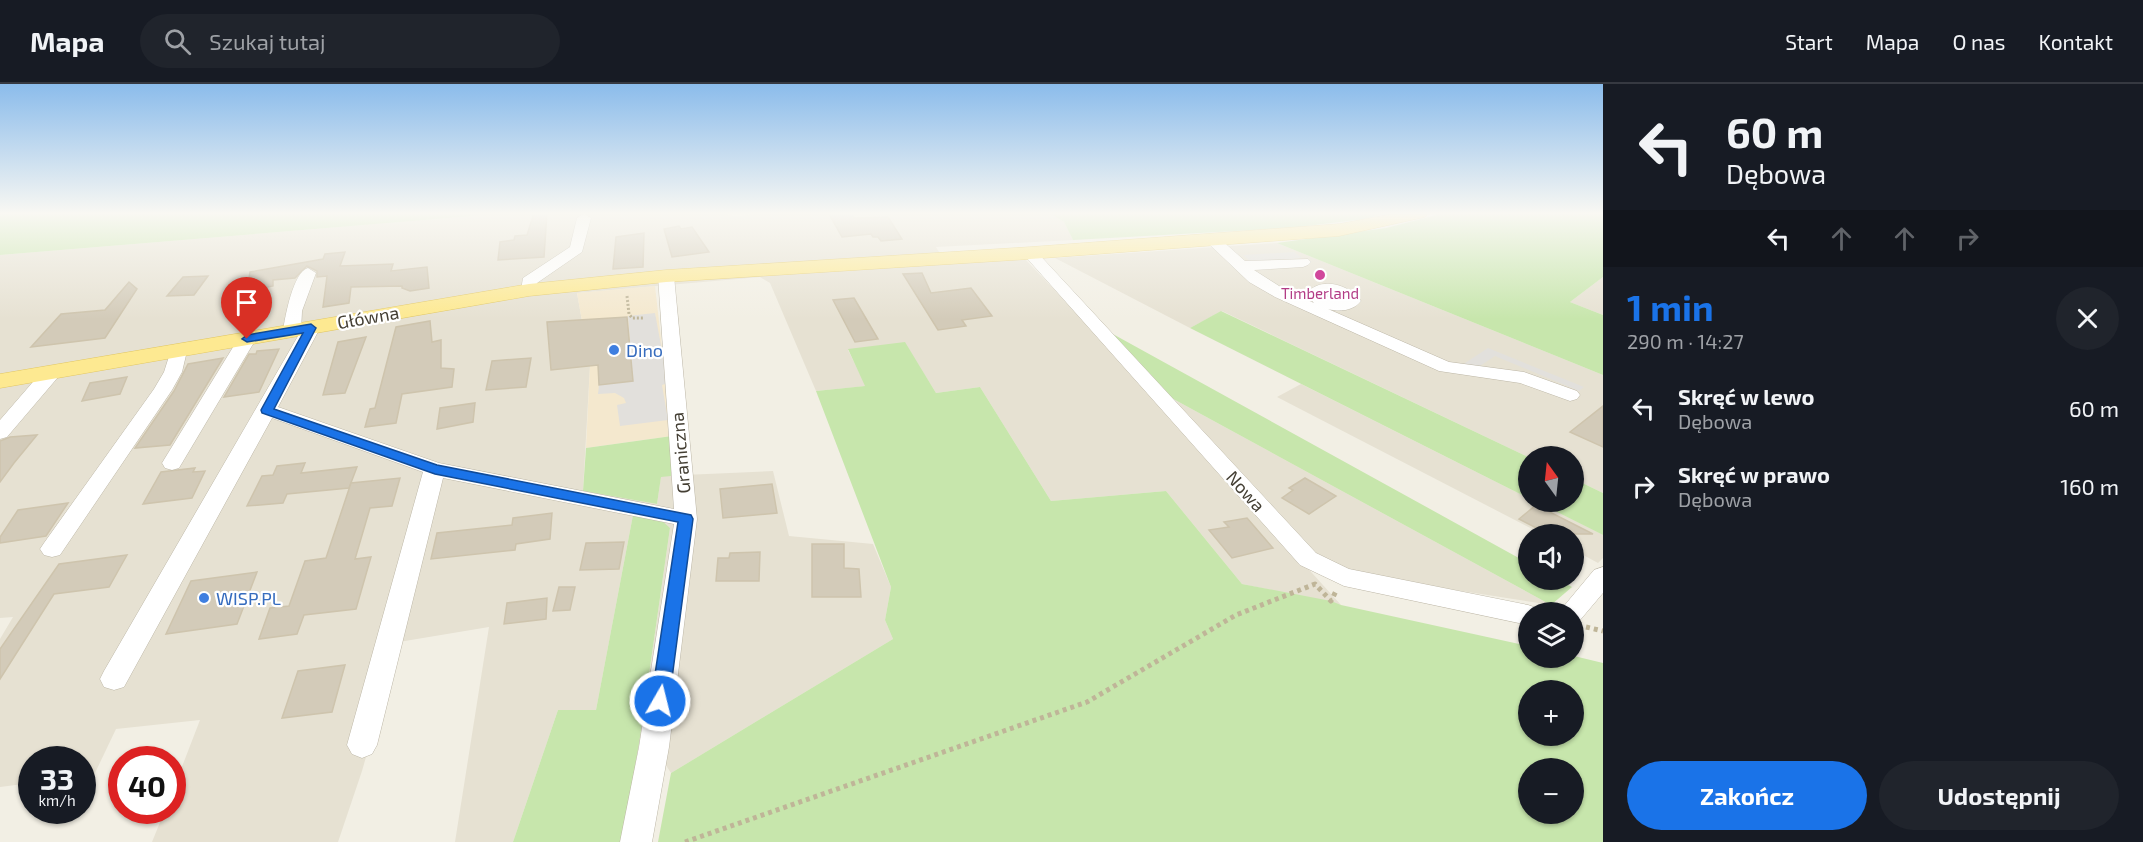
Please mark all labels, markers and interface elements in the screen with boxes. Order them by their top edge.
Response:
search box [140,14,560,68]
text: Mapa [30,24,104,58]
icon: search [161,25,194,58]
text: Szukaj tutaj [209,28,326,54]
text: Start [1785,29,1833,54]
text: Mapa [1866,29,1919,54]
text: O nas [1952,29,2006,54]
text: Kontakt [2039,29,2113,54]
text: 60 m [1726,106,1823,156]
icon: left [1627,108,1705,186]
text: Dębowa [1726,157,1826,189]
icon: left [1762,222,1795,255]
icon: ahead [1825,222,1858,255]
icon: ahead [1888,222,1921,255]
icon: right [1951,222,1984,255]
marker: Timberland [1313,268,1327,282]
pin [221,277,272,339]
place label: Timberland [1281,284,1359,302]
text: 1 min [1627,285,1714,328]
icon: arrive [230,286,263,319]
button: close [2056,287,2119,350]
street label: Główna [335,301,401,333]
text: 290 m · 14:27 [1627,329,1744,353]
place label: Dino [626,339,663,361]
marker: Dino [607,343,621,357]
text: Skręć w lewo [1678,383,1815,409]
icon: left [1627,392,1660,425]
text: 60 m [2069,395,2119,421]
text: Dębowa [1678,409,1752,433]
street label: Graniczna [665,411,695,495]
north arrow [1518,446,1584,512]
map controls [1518,446,1584,824]
text: Skręć w prawo [1678,461,1830,487]
street label: Nowa [1222,466,1270,516]
icon: right [1627,470,1660,503]
text: 160 m [2060,473,2119,499]
text: Dębowa [1678,487,1752,511]
button: sound [1518,524,1584,590]
place label: WISP.PL [216,587,281,609]
marker: WISP.PL [197,591,211,605]
button: layers [1518,602,1584,668]
position arrow [628,669,692,733]
button: + [1518,680,1584,746]
speed limit sign: 40 [108,746,186,824]
button: − [1518,758,1584,824]
text: 33 [40,760,74,796]
button: Zakończ [1627,761,1867,830]
button: Udostępnij [1879,761,2119,830]
text: km/h [38,791,76,809]

